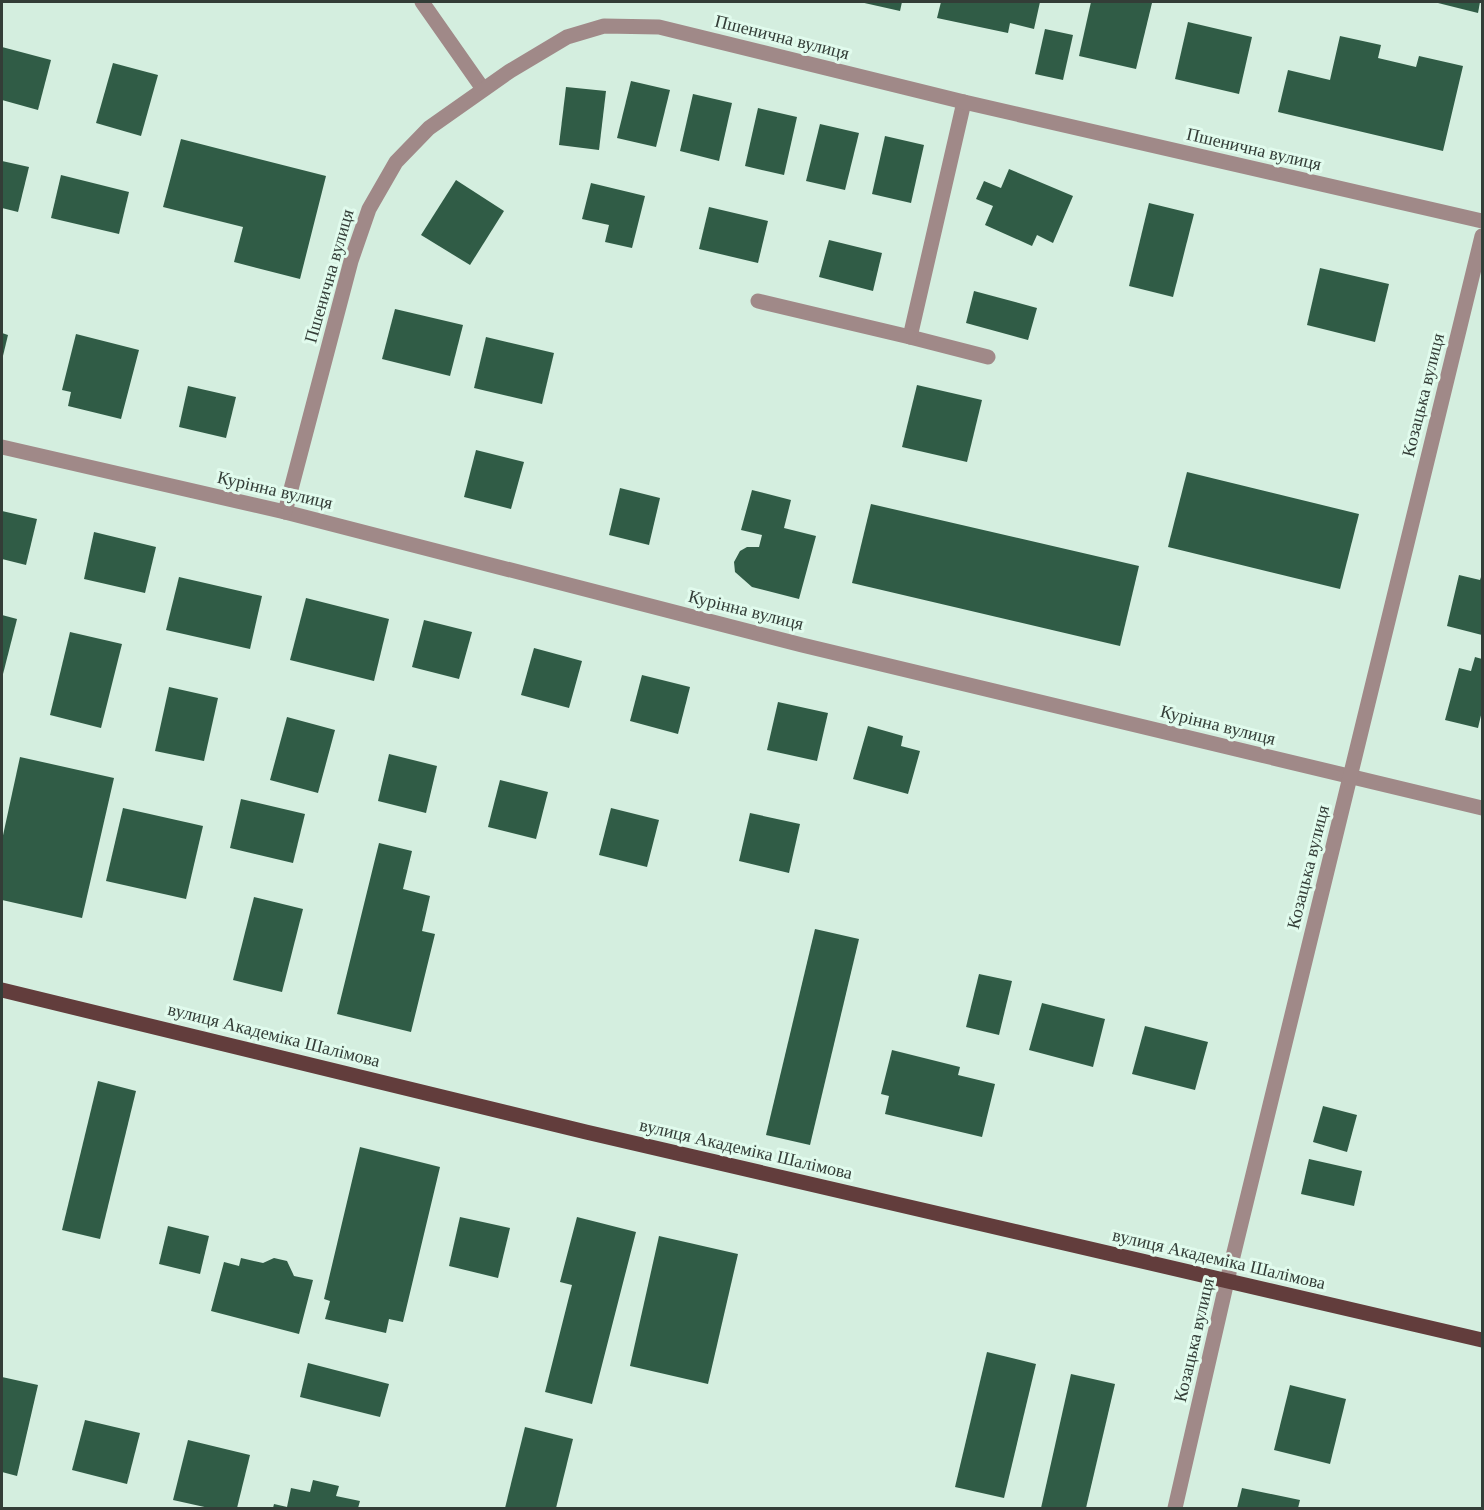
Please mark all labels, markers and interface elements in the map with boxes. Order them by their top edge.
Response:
street label: Пшенична вулиця [713,11,851,63]
street label: Пшенична вулиця [1185,124,1323,174]
street label: Пшенична вулиця [300,207,358,345]
street label: Козацька вулиця [1398,331,1448,459]
street label: Курінна вулиця [215,467,335,513]
street label: Курінна вулиця [686,586,806,634]
street label: Курінна вулиця [1158,701,1278,749]
street label: Козацька вулиця [1283,803,1333,931]
street label: вулиця Академіка Шалімова [166,999,382,1071]
street label: вулиця Академіка Шалімова [638,1115,854,1183]
street label: вулиця Академіка Шалімова [1111,1225,1327,1293]
street label: Козацька вулиця [1170,1276,1218,1404]

